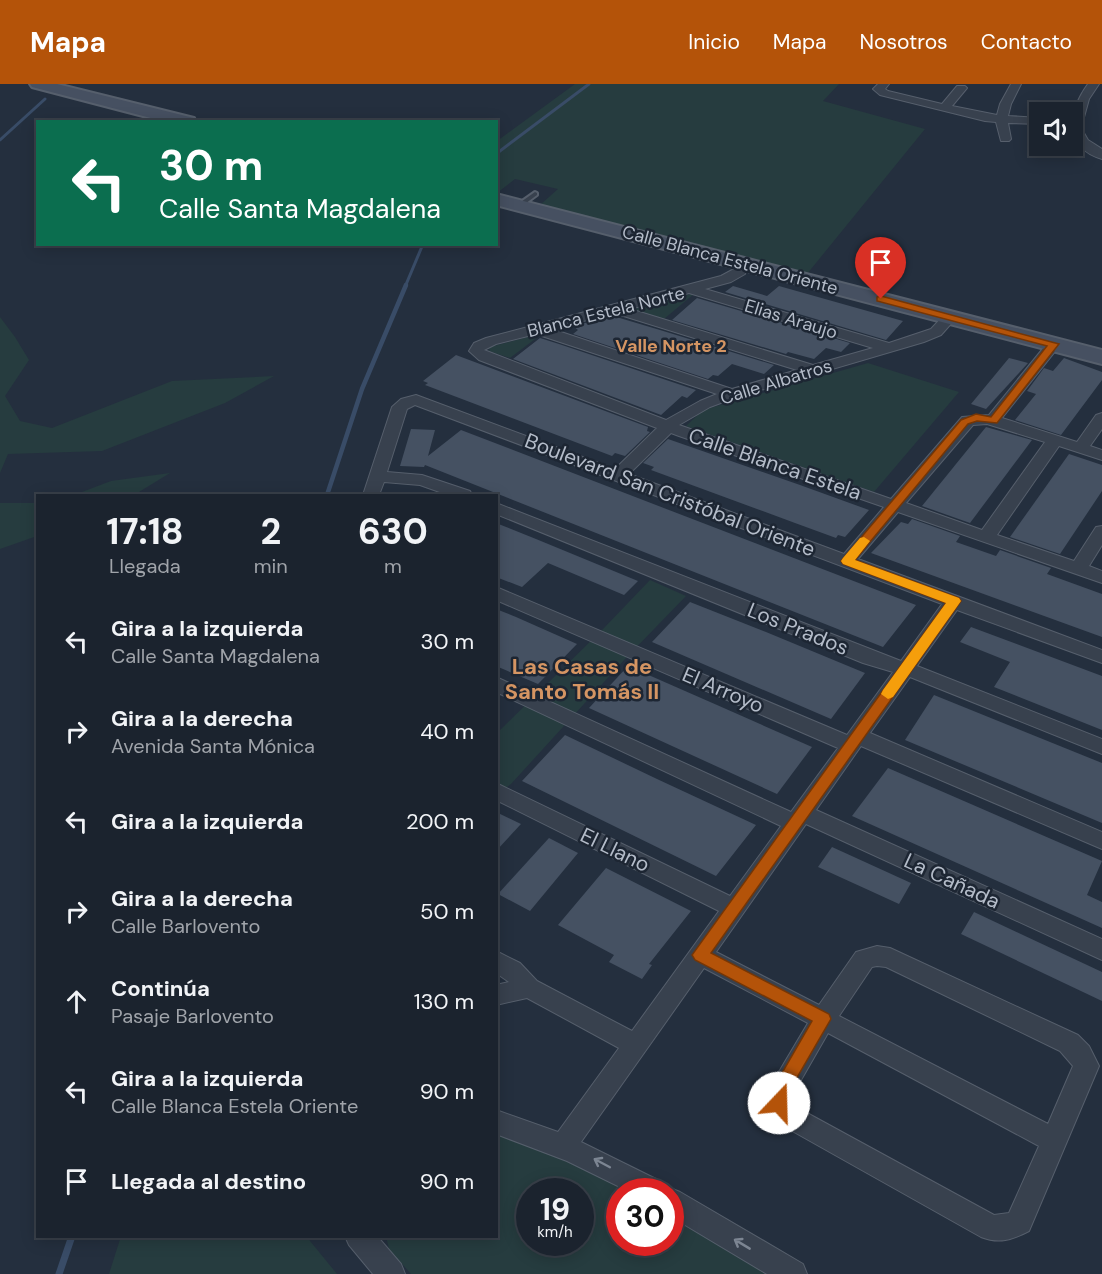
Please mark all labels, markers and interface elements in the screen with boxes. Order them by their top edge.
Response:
text: Mapa [30,24,106,61]
text: Inicio [688,28,740,56]
text: Mapa [773,28,827,56]
text: Nosotros [860,28,948,56]
text: Contacto [981,28,1072,56]
map controls [1029,102,1083,156]
button: sound [1029,102,1083,156]
text: 30 m [159,138,263,193]
icon: left [60,144,138,222]
text: Calle Santa Magdalena [159,191,441,226]
street label: Calle Blanca Estela Oriente [619,220,841,300]
pin [855,237,906,299]
icon: arrive [864,246,897,279]
street label: Blanca Estela Norte [525,281,687,343]
street label: Elias Araujo [742,294,840,344]
district label: Valle Norte 2 [615,334,727,358]
street label: Calle Albatros [717,354,835,410]
street label: Calle Blanca Estela [685,421,865,507]
street label: Boulevard San Cristóbal Oriente [521,427,819,563]
text: 17:18 [106,508,184,555]
text: 2 [260,508,281,555]
text: 630 [358,508,428,555]
text: Llegada [109,553,181,579]
text: min [254,553,288,579]
text: m [384,553,402,579]
street label: Los Prados [743,596,853,662]
text: Gira a la izquierda [111,614,303,643]
icon: left [60,625,93,658]
text: 30 m [420,627,474,656]
text: Calle Santa Magdalena [111,643,320,669]
district label: Las Casas de Santo Tomás II [505,652,659,706]
street label: El Arroyo [678,660,768,720]
text: Gira a la derecha [111,704,293,733]
icon: right [60,715,93,748]
text: 40 m [420,717,474,746]
text: Avenida Santa Mónica [111,733,315,759]
icon: left [60,805,93,838]
text: Gira a la izquierda [111,807,303,836]
text: 200 m [406,807,474,836]
street label: El Llano [576,821,654,879]
street label: La Cañada [900,847,1004,915]
text: Gira a la derecha [111,884,293,913]
icon: right [60,895,93,928]
text: 50 m [420,897,474,926]
text: Calle Barlovento [111,913,260,939]
text: Continúa [111,974,210,1003]
icon: ahead [60,985,93,1018]
text: 130 m [414,987,474,1016]
text: Pasaje Barlovento [111,1003,274,1029]
text: Gira a la izquierda [111,1064,303,1093]
position arrow [747,1071,811,1135]
icon: left [60,1075,93,1108]
text: 90 m [420,1077,474,1106]
text: Calle Blanca Estela Oriente [111,1093,358,1119]
one-way arrow [593,1156,611,1168]
icon: arrive [60,1165,93,1198]
text: Llegada al destino [111,1167,306,1196]
text: 90 m [420,1167,474,1196]
speed limit sign: 30 [606,1178,684,1256]
text: 19 [540,1190,570,1229]
text: km/h [537,1222,573,1242]
one-way arrow [734,1238,751,1250]

